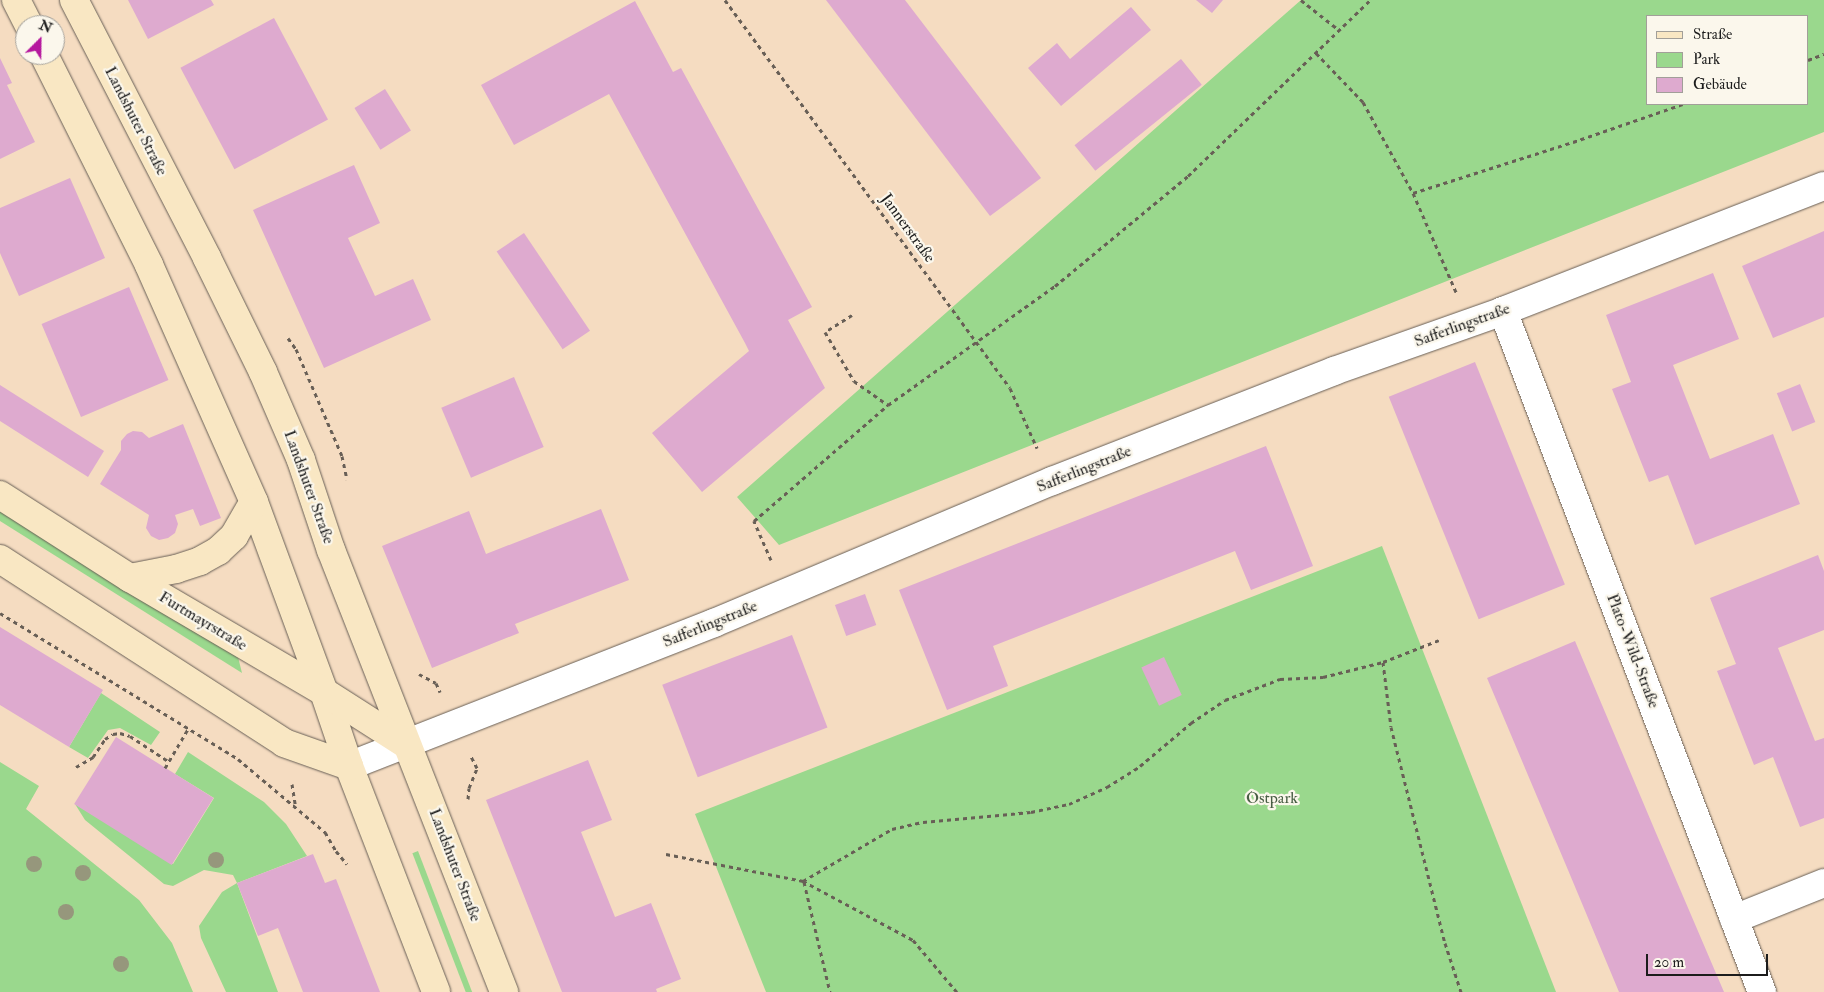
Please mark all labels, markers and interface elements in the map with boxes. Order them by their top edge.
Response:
north arrow [15,15,65,65]
legend [1646,15,1809,105]
text: N [37,16,55,37]
text: Straße [1693,25,1732,44]
text: Park [1693,50,1720,69]
street label: Landshuter Straße [100,63,172,179]
text: Gebäude [1693,75,1747,94]
street label: Jannerstraße [877,190,939,266]
street label: Safferlingstraße [1412,299,1512,351]
street label: Landshuter Straße [280,428,338,546]
street label: Safferlingstraße [1034,441,1134,497]
street label: Furtmayrstraße [155,587,251,655]
street label: Plato-Wild-Straße [1602,591,1664,711]
street label: Safferlingstraße [660,596,760,652]
park label: Ostpark [1246,788,1298,808]
street label: Landshuter Straße [425,806,485,924]
scale bar [1649,944,1772,976]
text: 20 m [1654,953,1684,972]

